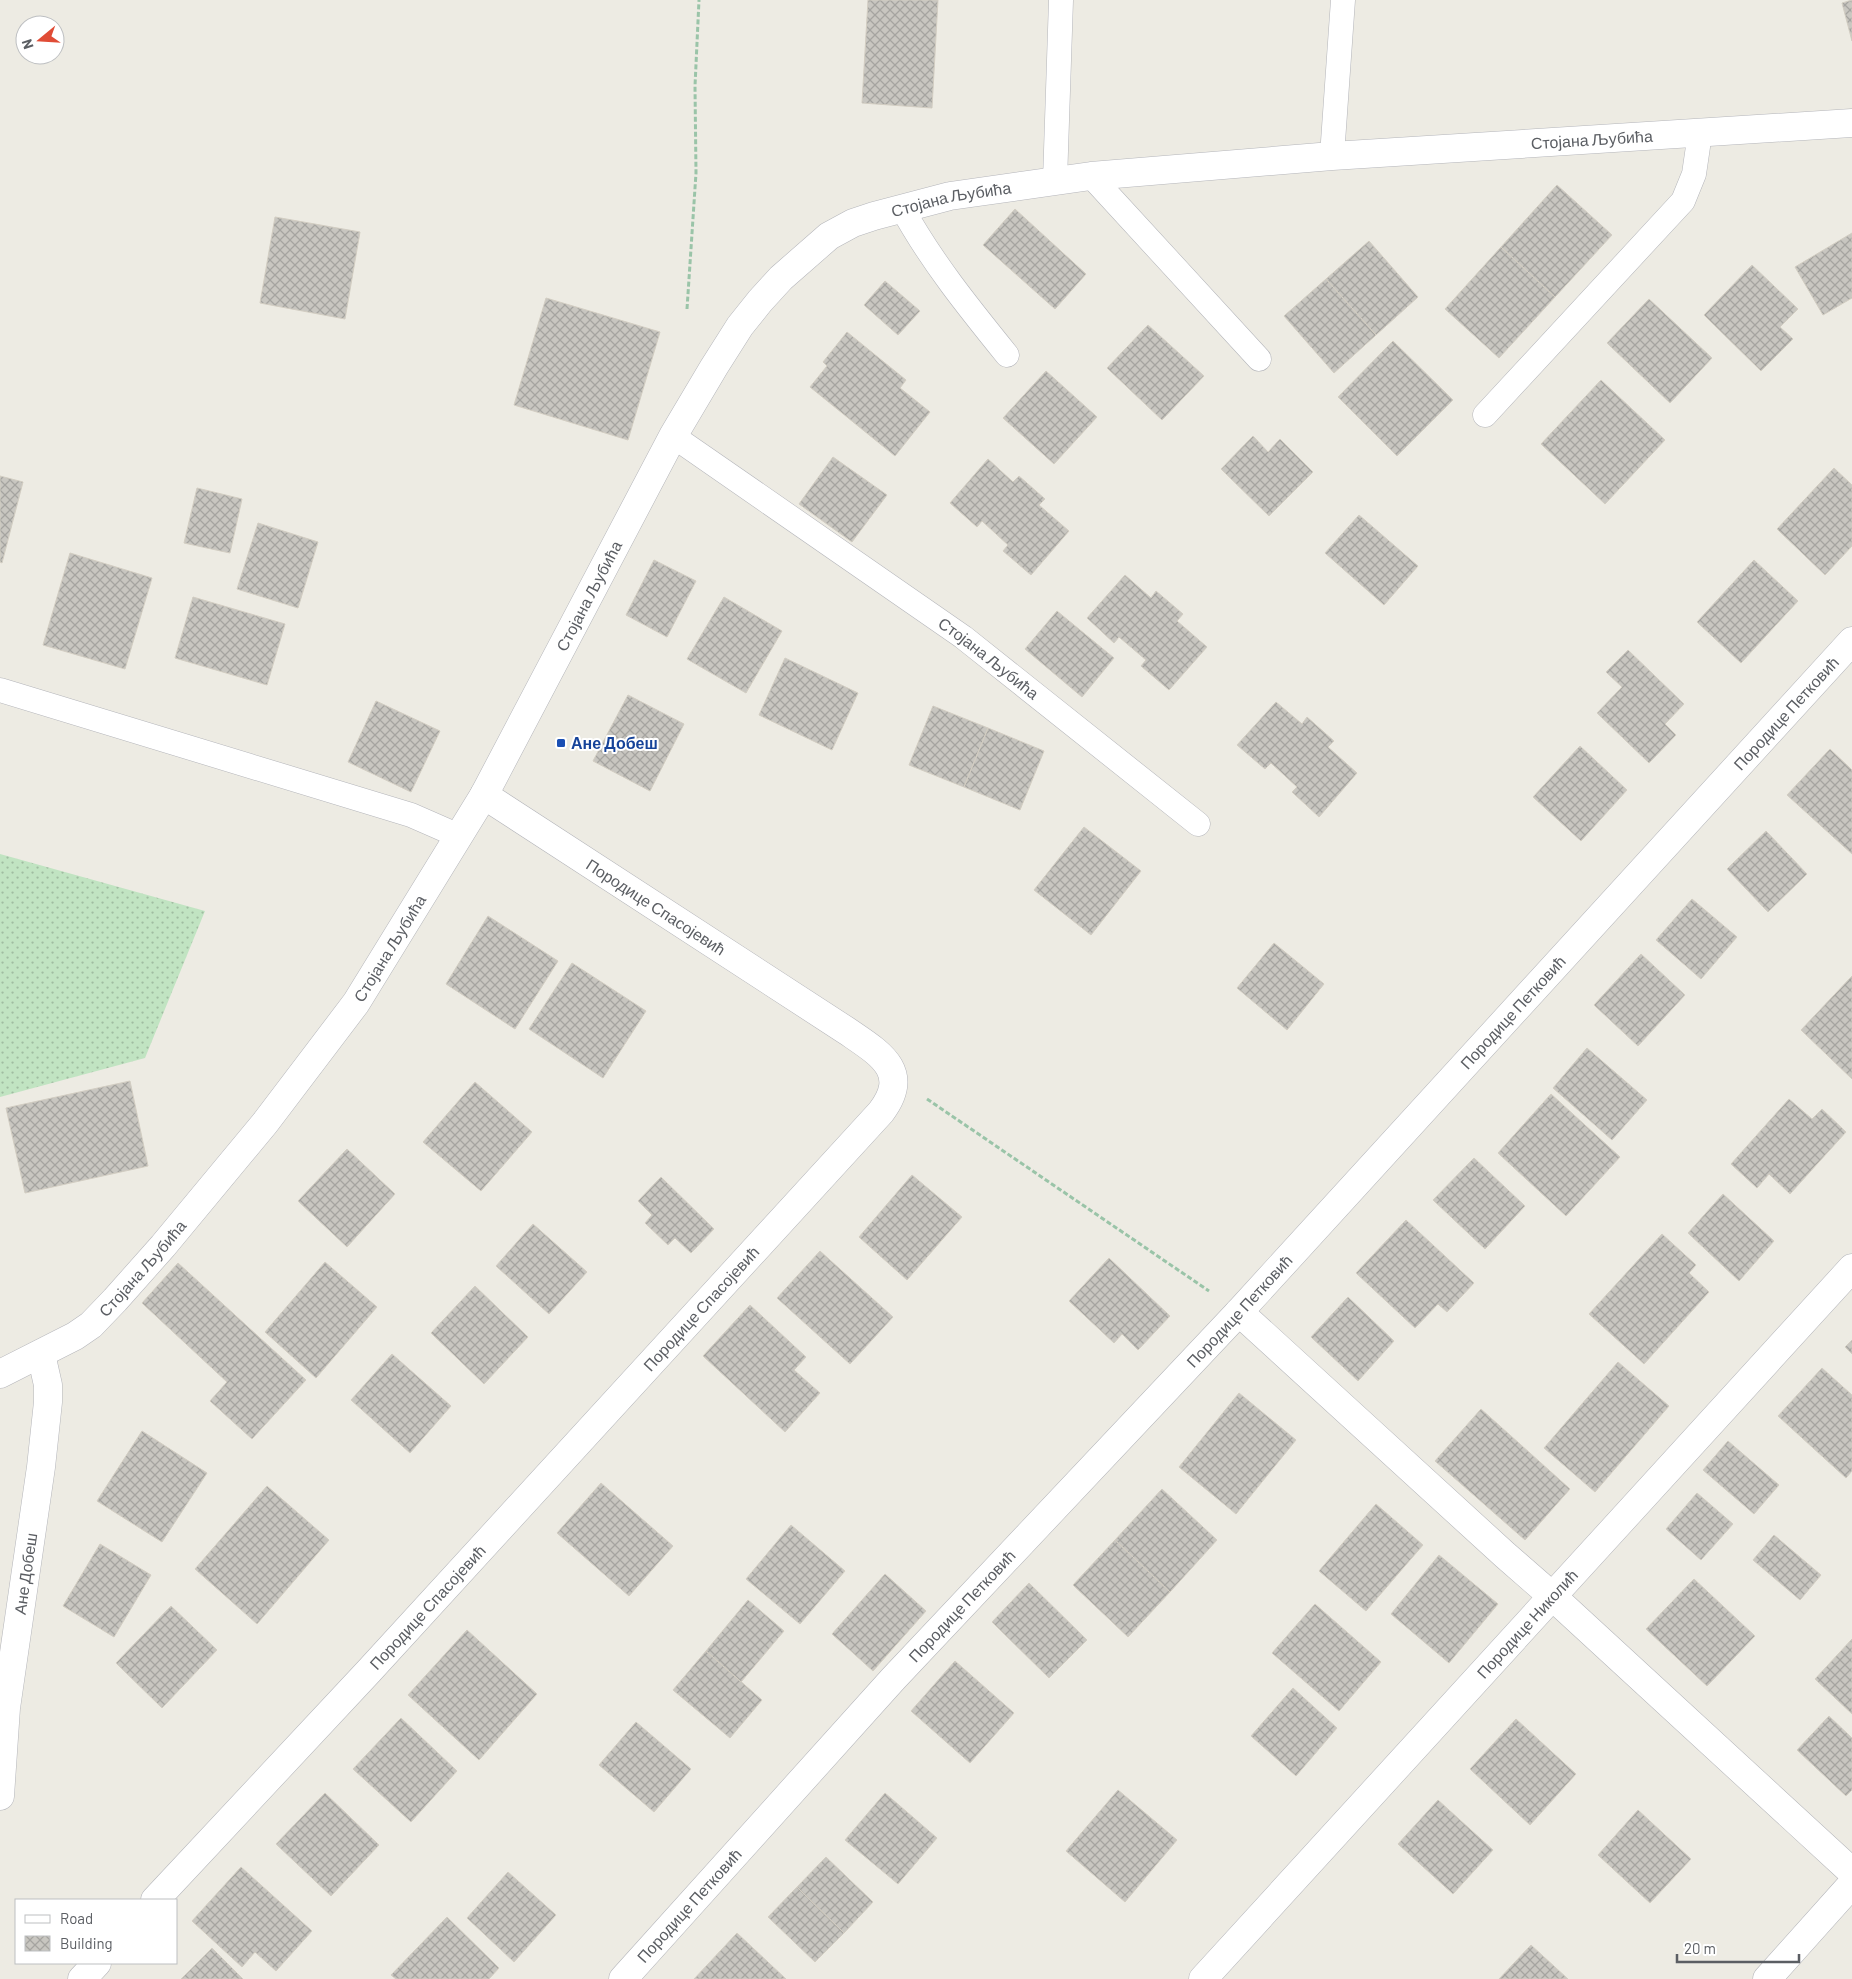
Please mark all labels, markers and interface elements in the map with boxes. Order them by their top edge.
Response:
north arrow [15,15,65,65]
text: N [18,37,37,51]
street label: Стојана Љубића [1530,126,1653,152]
street label: Стојана Љубића [889,177,1012,220]
street label: Стојана Љубића [552,537,625,654]
street label: Стојана Љубића [935,613,1043,703]
street label: Породице Петковић [1729,652,1842,774]
place label: Ане Добеш [571,733,658,752]
marker: Ане Добеш [555,737,567,749]
street label: Породице Спасојевић [583,854,729,959]
street label: Стојана Љубића [349,891,429,1005]
street label: Породице Петковић [1456,951,1569,1073]
street label: Стојана Љубића [94,1216,190,1320]
street label: Породице Спасојевић [639,1242,762,1374]
street label: Породице Петковић [1182,1250,1296,1371]
street label: Ане Добеш [10,1531,40,1616]
street label: Породице Спасојевић [365,1541,489,1673]
street label: Породице Петковић [904,1546,1019,1666]
street label: Породице Николић [1472,1565,1581,1682]
street label: Породице Петковић [633,1844,745,1966]
legend [15,1899,178,1964]
text: Road [60,1909,93,1927]
scale bar [1677,1932,1800,1964]
text: Building [60,1934,113,1952]
text: 20 m [1684,1939,1716,1957]

